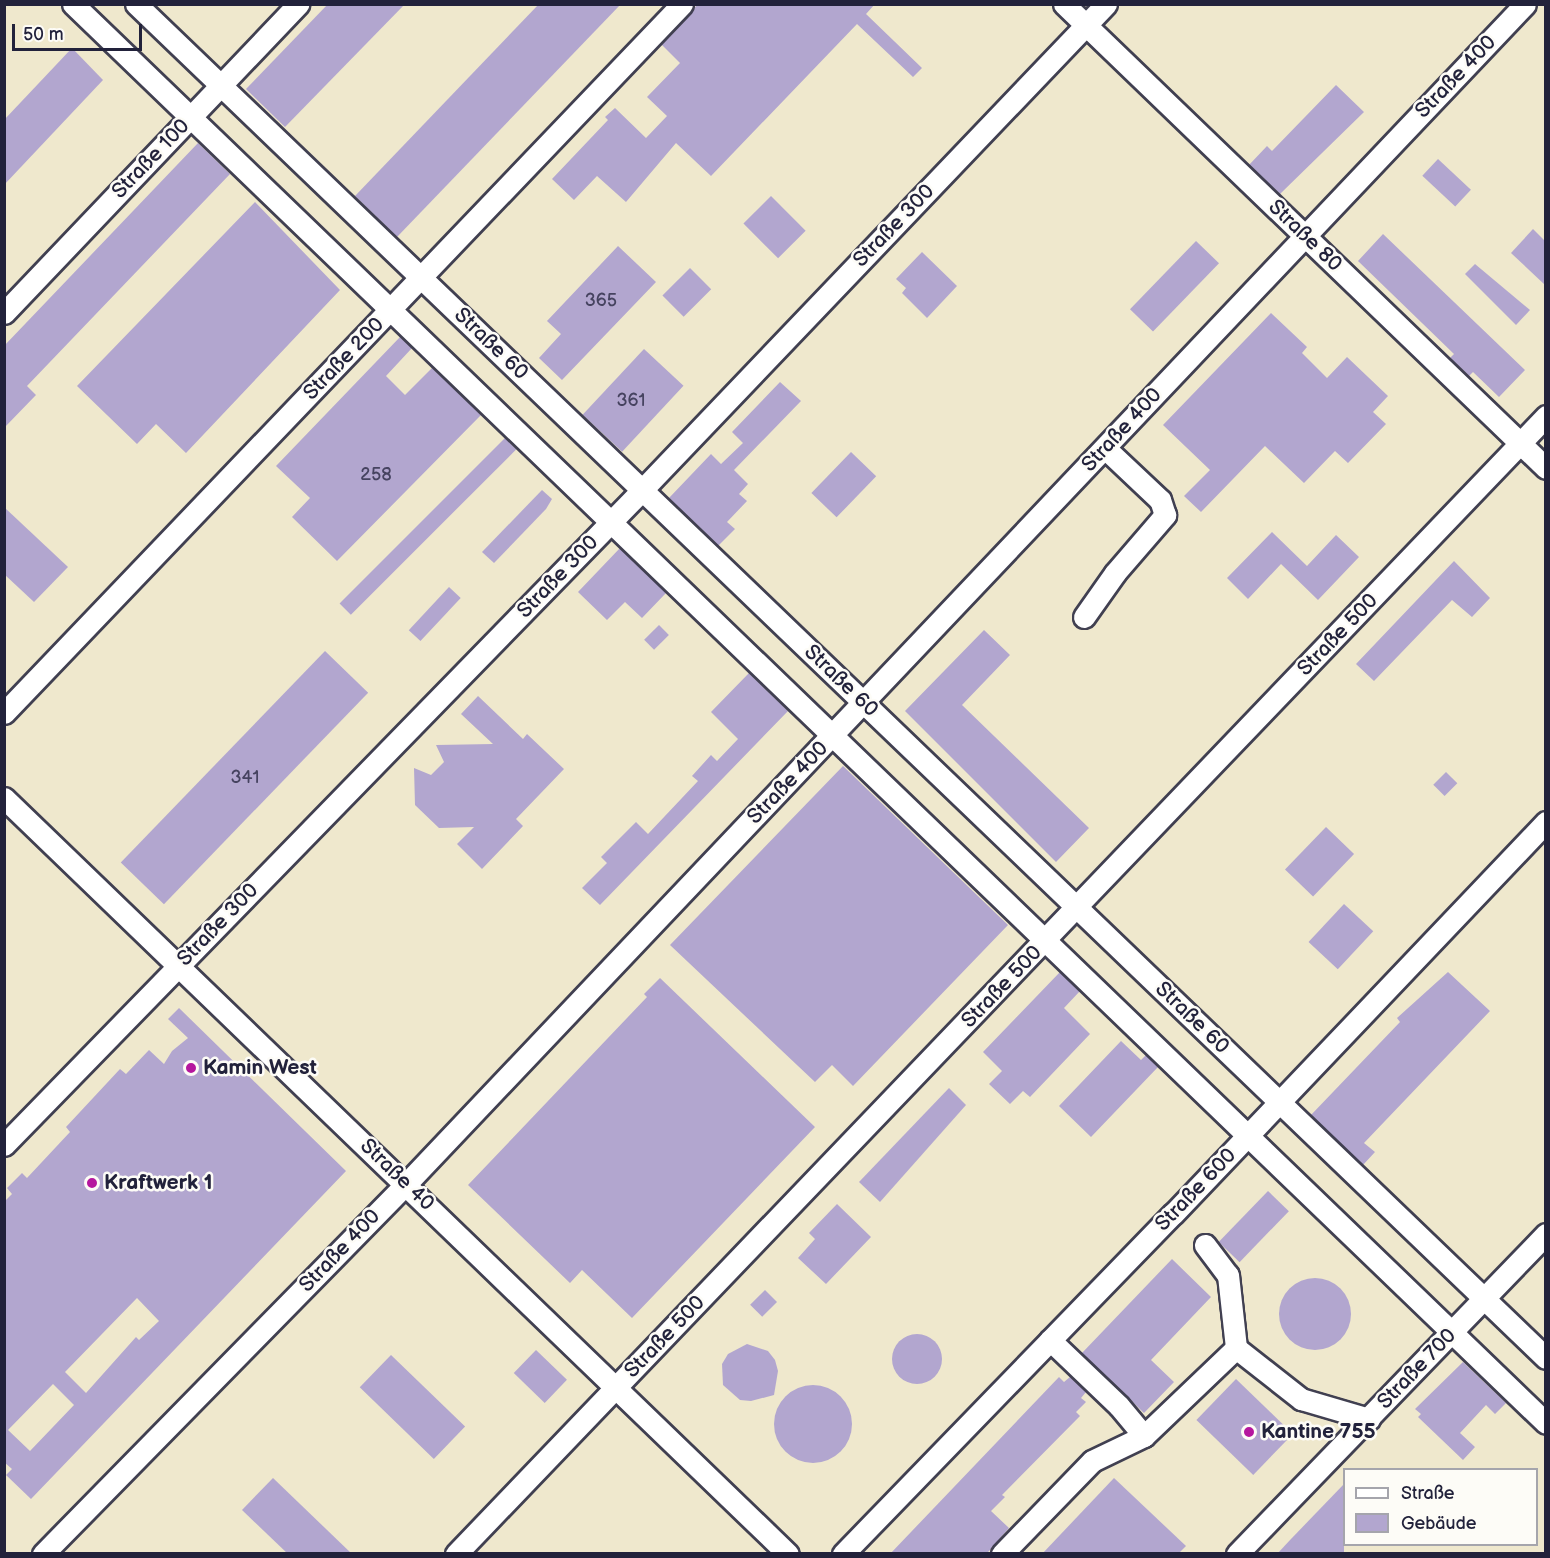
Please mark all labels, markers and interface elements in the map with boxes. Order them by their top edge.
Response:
scale bar [15,12,146,50]
text: 50 m [23,24,64,45]
street label: Straße 400 [1410,30,1502,124]
street label: Straße 100 [107,114,195,204]
street label: Straße 300 [848,179,940,273]
street label: Straße 80 [1263,195,1347,277]
house number: 365 [585,290,617,312]
street label: Straße 60 [449,303,533,385]
street label: Straße 200 [298,312,390,406]
street label: Straße 400 [1077,383,1167,477]
house number: 361 [616,390,646,412]
house number: 258 [360,464,392,486]
street label: Straße 300 [512,530,604,624]
street label: Straße 500 [1293,589,1383,681]
street label: Straße 60 [799,640,883,722]
street label: Straße 400 [742,736,834,830]
house number: 341 [230,767,260,789]
street label: Straße 300 [172,878,264,972]
street label: Straße 500 [957,941,1047,1033]
street label: Straße 60 [1150,977,1234,1059]
place label: Kamin West [203,1055,317,1081]
marker: Kamin West [184,1061,198,1075]
street label: Straße 40 [355,1134,439,1216]
street label: Straße 600 [1150,1143,1242,1237]
place label: Kraftwerk 1 [104,1170,213,1196]
marker: Kraftwerk 1 [85,1176,99,1190]
street label: Straße 400 [294,1204,386,1298]
street label: Straße 500 [620,1291,710,1383]
street label: Straße 700 [1372,1323,1462,1415]
place label: Kantine 755 [1261,1419,1376,1445]
marker: Kantine 755 [1242,1425,1256,1439]
legend [1343,1468,1538,1546]
text: Straße [1401,1483,1454,1504]
text: Gebäude [1401,1513,1477,1534]

